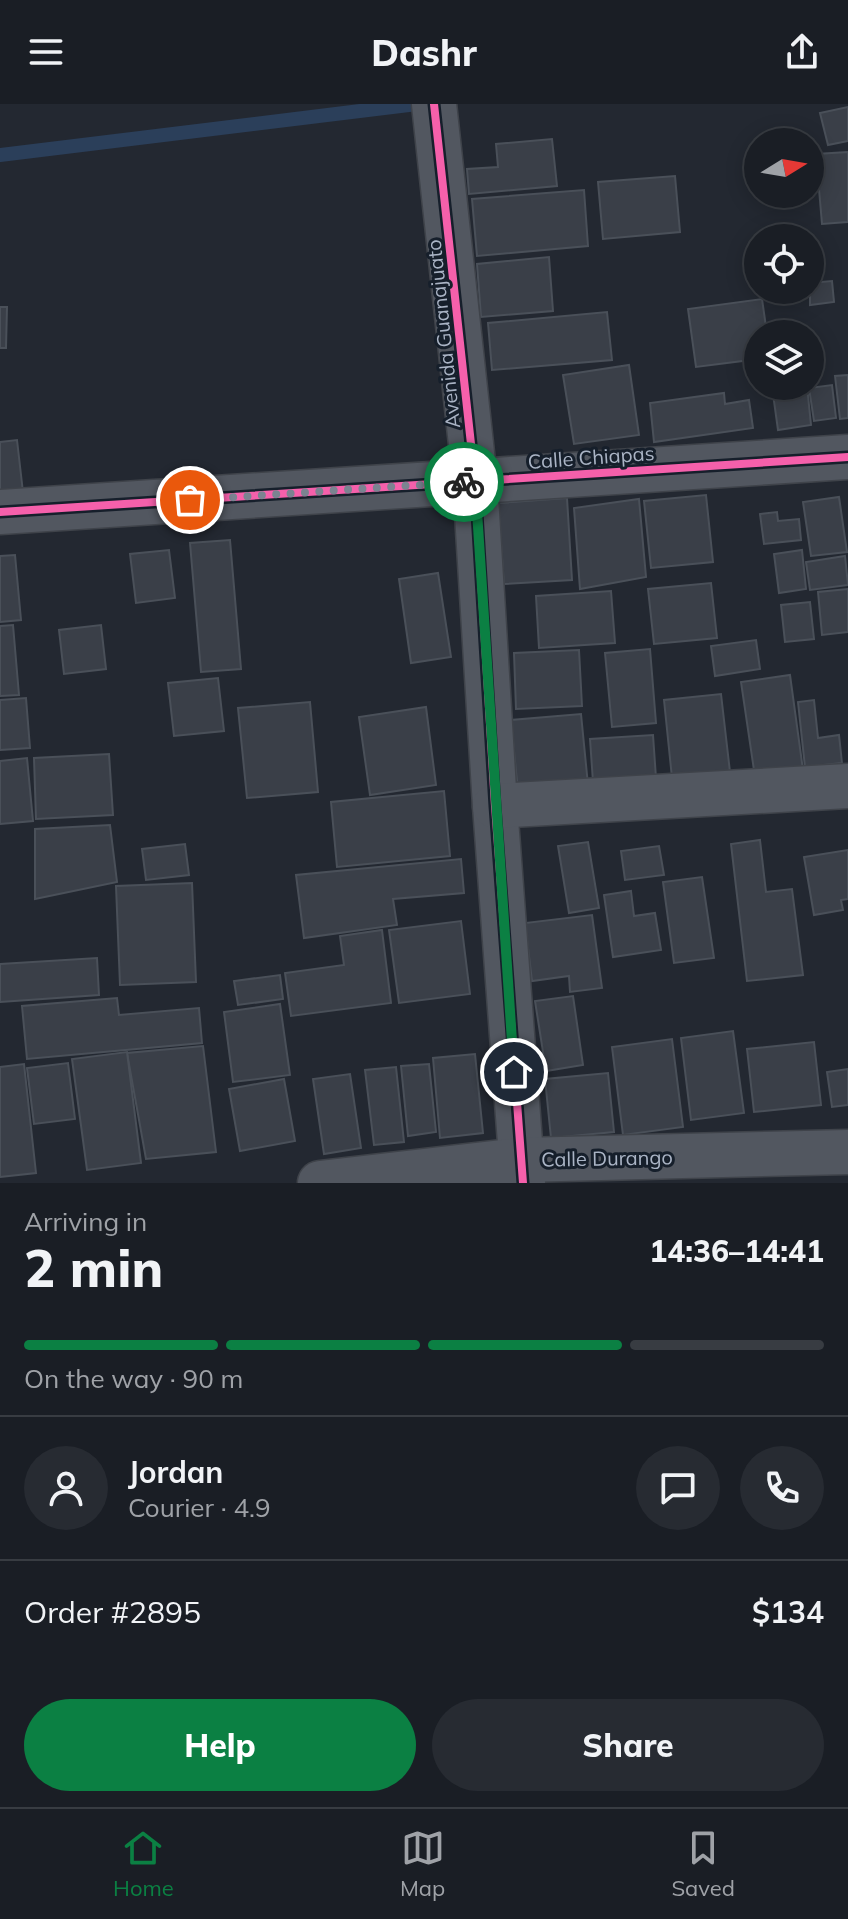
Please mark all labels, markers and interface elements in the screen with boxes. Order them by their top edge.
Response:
icon: menu [24,30,68,74]
text: Dashr [371,30,477,75]
icon: share [780,30,824,74]
north arrow [744,128,824,208]
map controls [744,128,824,400]
button: locate [744,224,824,304]
street label: Avenida Guanajuato [421,238,465,430]
button: layers [744,320,824,400]
street label: Calle Chiapas [527,440,655,474]
courier [424,442,504,522]
icon: bike [442,460,486,504]
pin [156,466,224,534]
icon: bag [168,478,212,522]
pin [480,1038,548,1106]
icon: home [492,1050,536,1094]
street label: Calle Durango [541,1144,673,1172]
text: Arriving in [24,1205,147,1238]
text: 14:36–14:41 [649,1232,824,1270]
text: 2 min [24,1235,163,1300]
text: On the way · 90 m [24,1362,243,1395]
button: person [24,1446,108,1530]
button: chat [636,1446,720,1530]
button: phone [740,1446,824,1530]
text: Jordan [128,1453,223,1491]
text: Courier · 4.9 [128,1491,271,1524]
text: Order #2895 [24,1593,201,1631]
text: $134 [752,1593,824,1631]
button: Help [24,1699,416,1791]
button: Share [432,1699,824,1791]
tab: Home [113,1826,174,1902]
tab: Map [400,1826,445,1902]
tab: Saved [671,1826,735,1902]

